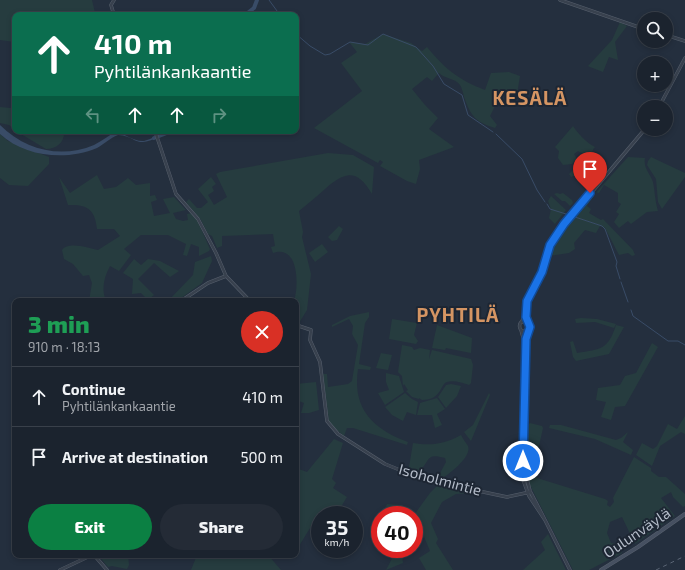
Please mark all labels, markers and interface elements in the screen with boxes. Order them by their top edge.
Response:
map controls [637,12,673,136]
button: search [637,12,673,48]
text: 410 m [94,26,172,60]
icon: ahead [28,28,80,80]
button: + [637,56,673,92]
text: Pyhtilänkankaantie [94,60,251,82]
district label: KESÄLÄ [493,86,567,109]
button: − [637,100,673,136]
icon: left [82,104,104,126]
icon: ahead [124,104,146,126]
icon: ahead [166,104,188,126]
icon: right [208,104,230,126]
pin [573,152,607,193]
icon: arrive [579,158,601,180]
district label: PYHTILÄ [416,303,500,326]
text: 3 min [28,309,90,338]
button: close [241,311,283,353]
text: 910 m · 18:13 [28,339,100,355]
text: Continue [62,380,125,398]
icon: ahead [28,386,50,408]
text: 410 m [242,388,283,406]
text: Pyhtilänkankaantie [62,398,176,414]
position arrow [502,440,544,482]
icon: arrive [28,446,50,468]
text: Arrive at destination [62,448,208,466]
text: 500 m [240,448,283,466]
street label: Isoholmintie [397,459,484,499]
street label: Oulunväylä [599,503,673,561]
button: Exit [28,504,152,550]
button: Share [160,504,283,550]
speed limit sign: 40 [371,506,423,558]
text: 35 [326,515,348,539]
text: km/h [325,536,349,548]

